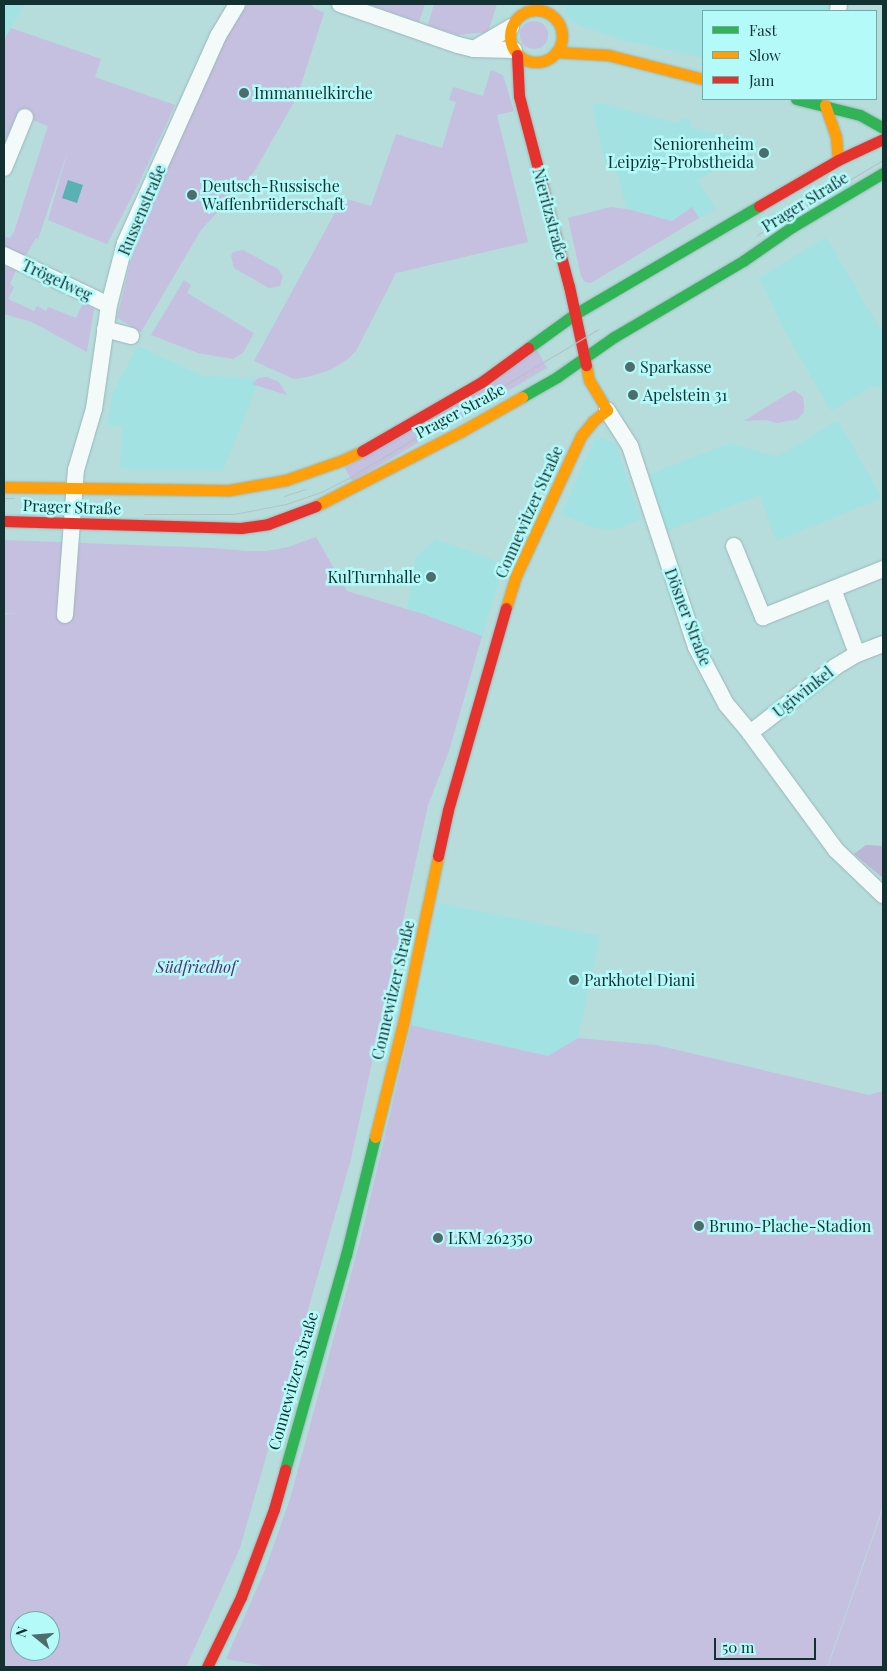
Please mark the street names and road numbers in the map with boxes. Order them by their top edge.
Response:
street label: Russenstraße [114,162,170,258]
street label: Nieritzstraße [529,166,571,262]
street label: Prager Straße [758,168,852,236]
street label: Trögelweg [19,255,95,305]
street label: Prager Straße [412,379,508,443]
street label: Connewitzer Straße [491,443,567,581]
street label: Prager Straße [22,496,122,518]
street label: Dösner Straße [661,565,715,669]
street label: Ugiwinkel [769,663,837,721]
street label: Connewitzer Straße [368,918,418,1062]
street label: Connewitzer Straße [264,1310,322,1452]

